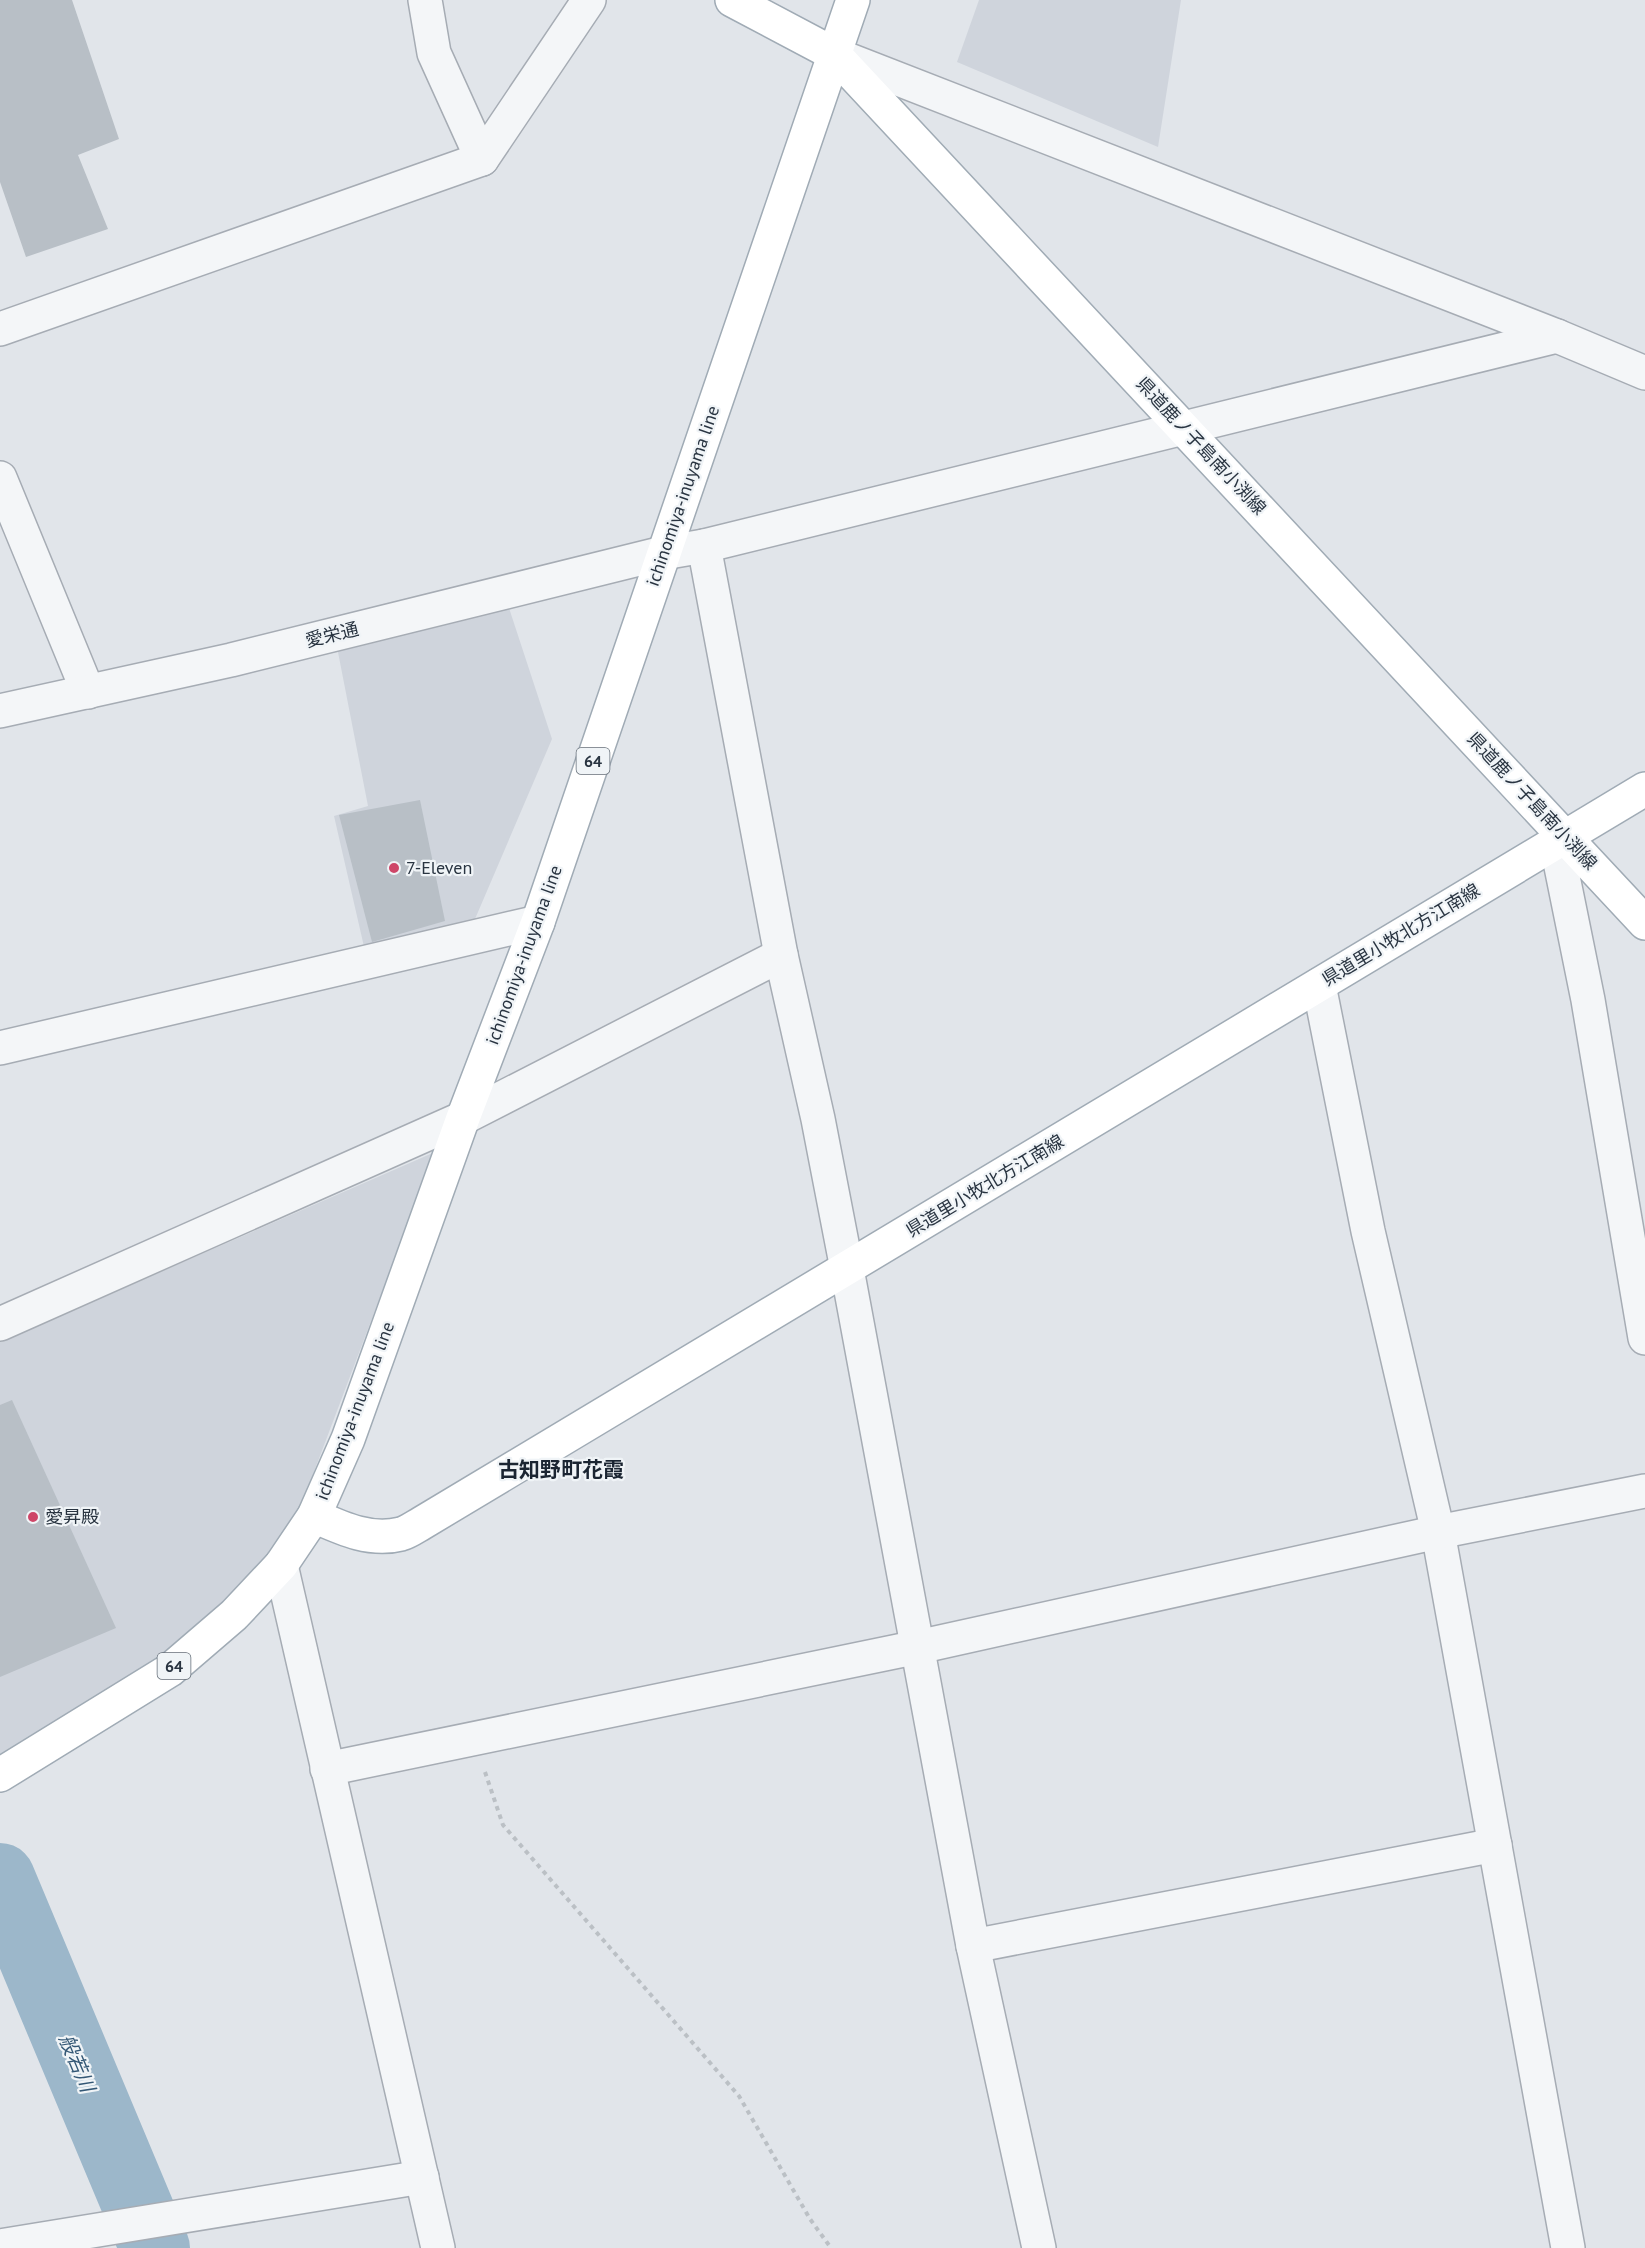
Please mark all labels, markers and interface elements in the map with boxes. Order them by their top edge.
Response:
street label: 県道鹿ノ子島南小渕線 [1132,372,1271,519]
street label: ichinomiya-inuyama line [641,403,724,589]
street label: 愛栄通 [303,617,361,652]
street label: 県道鹿ノ子島南小渕線 [1463,727,1602,874]
road number: 64 [576,748,610,774]
place label: 7-Eleven [406,856,472,879]
marker: 7-Eleven [387,861,401,875]
street label: ichinomiya-inuyama line [480,862,567,1048]
street label: 県道里小牧北方江南線 [1318,878,1484,991]
street label: 県道里小牧北方江南線 [902,1129,1068,1242]
street label: ichinomiya-inuyama line [310,1318,399,1503]
district label: 古知野町花霞 [498,1456,624,1483]
place label: 愛昇殿 [45,1505,99,1528]
marker: 愛昇殿 [26,1510,40,1524]
road number: 64 [158,1653,190,1679]
water label: 般若川 [53,2030,101,2098]

